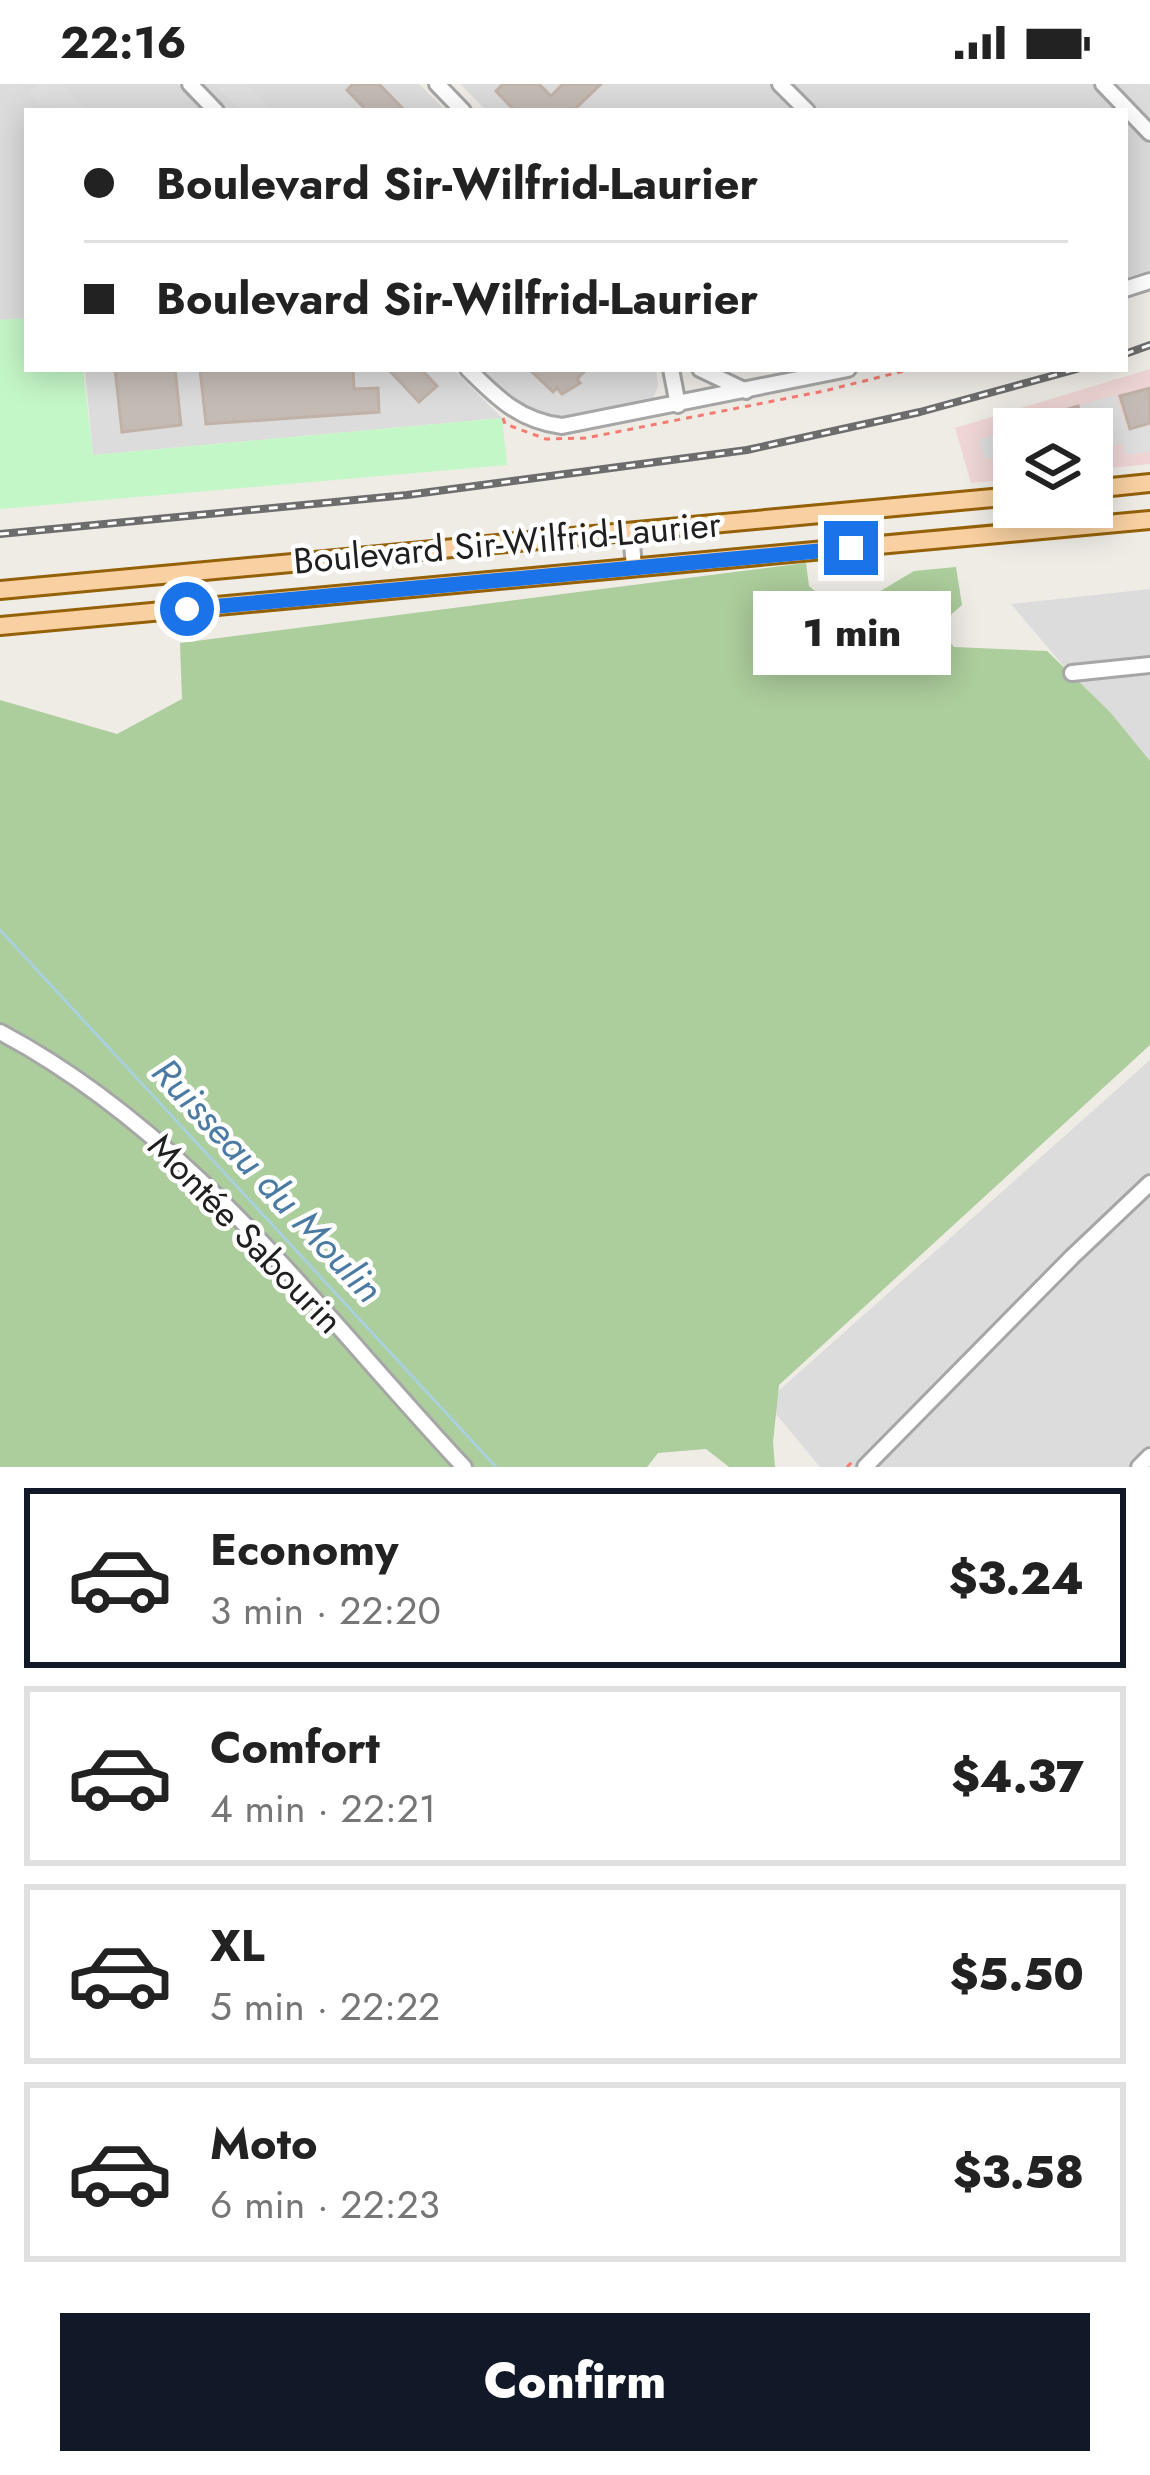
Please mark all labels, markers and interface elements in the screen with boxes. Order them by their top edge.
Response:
text: 22:16 [60,10,187,75]
text: Boulevard Sir-Wilfrid-Laurier [156,151,758,216]
text: Boulevard Sir-Wilfrid-Laurier [156,266,758,331]
map controls [993,408,1113,528]
button: layers [993,408,1113,528]
street label: Boulevard Sir-Wilfrid-Laurier [291,497,724,587]
route end [824,521,878,575]
route start [160,582,214,636]
callout: 1 min [752,590,950,674]
text: 1 min [803,604,901,661]
water label: Ruisseau du Moulin [139,1045,396,1316]
street label: Montée Sabourin [137,1121,355,1345]
text: Economy [210,1517,398,1582]
icon: car [66,1524,174,1632]
text: $3.24 [949,1546,1084,1611]
text: 3 min · 22:20 [210,1582,441,1639]
text: Comfort [210,1715,380,1780]
icon: car [66,1722,174,1830]
text: $4.37 [951,1744,1084,1809]
text: 4 min · 22:21 [210,1780,436,1837]
text: XL [210,1913,265,1978]
icon: car [66,1920,174,2028]
text: $5.50 [950,1942,1084,2007]
text: 5 min · 22:22 [210,1978,440,2035]
text: Moto [210,2111,318,2176]
icon: car [66,2118,174,2226]
text: $3.58 [953,2140,1084,2205]
text: 6 min · 22:23 [210,2176,440,2233]
button: Confirm [60,2313,1090,2451]

